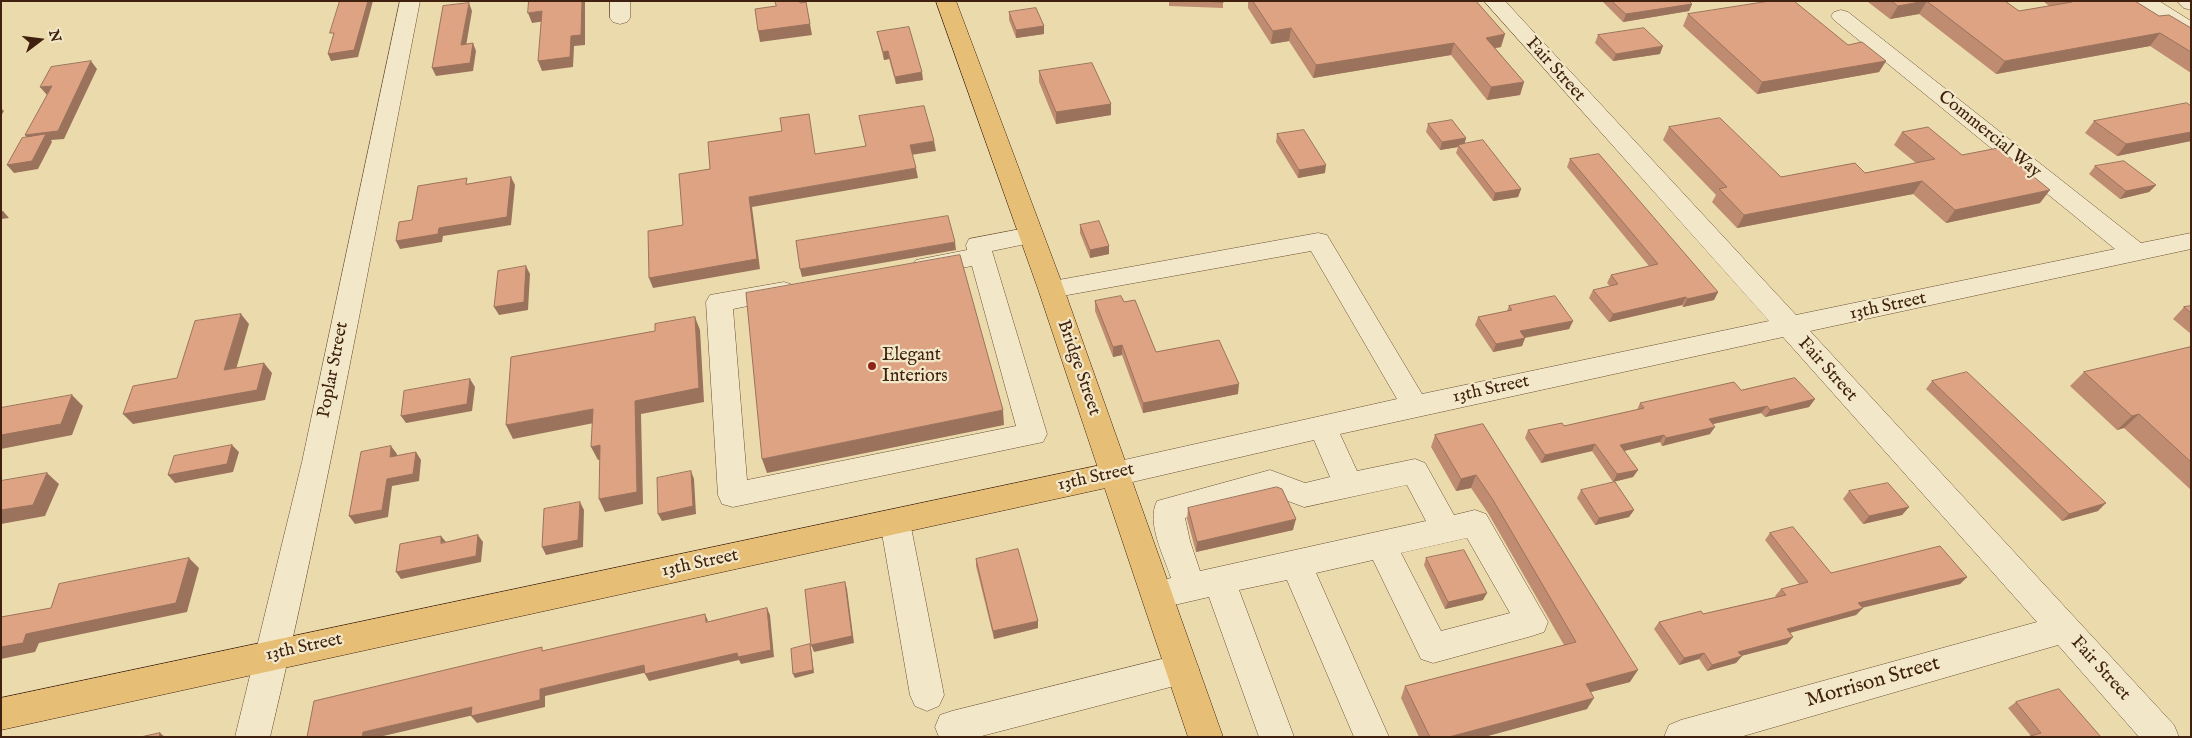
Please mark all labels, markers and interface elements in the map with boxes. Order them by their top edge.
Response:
north arrow [15,15,65,65]
text: N [44,28,65,44]
street label: Fair Street [1521,33,1589,107]
street label: Commercial Way [1933,87,2045,183]
street label: 13th Street [1848,288,1928,326]
street label: Bridge Street [1052,317,1104,419]
street label: Poplar Street [314,320,354,420]
street label: Fair Street [1793,333,1861,407]
place label: Elegant Interiors [882,345,948,388]
marker: Elegant Interiors [866,360,878,372]
street label: 13th Street [1451,371,1531,409]
street label: 13th Street [1056,459,1136,497]
street label: 13th Street [660,545,740,583]
street label: 13th Street [264,629,344,667]
street label: Fair Street [2066,632,2134,706]
street label: Morrison Street [1803,652,1943,714]

